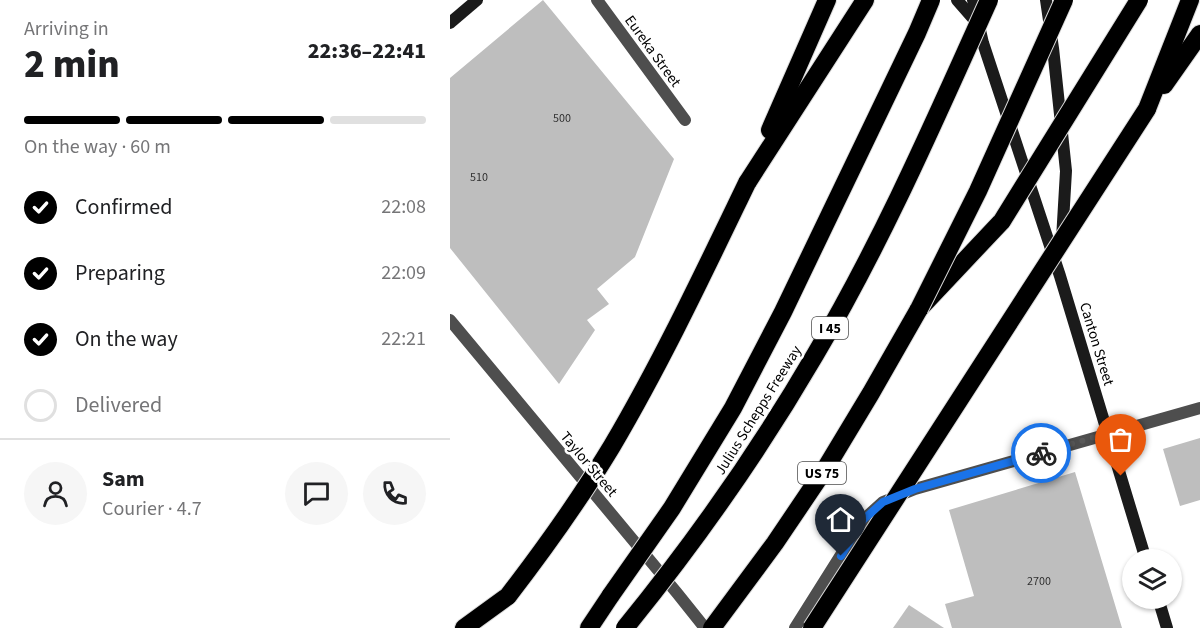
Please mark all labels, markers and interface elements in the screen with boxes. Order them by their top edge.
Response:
street label: Eureka Street [619,11,686,91]
text: Arriving in [24,15,109,43]
text: 22:36–22:41 [308,35,426,67]
text: 2 min [24,37,120,93]
house number: 500 [553,110,571,127]
text: On the way · 60 m [24,133,171,161]
house number: 510 [470,169,488,186]
icon: check [24,191,57,224]
text: Confirmed [75,191,172,223]
text: 22:08 [381,193,426,221]
icon: check [24,257,57,290]
text: Preparing [75,257,165,289]
text: 22:09 [381,259,426,287]
street label: Canton Street [1074,300,1119,388]
road number: I 45 [812,317,848,339]
icon: check [24,323,57,356]
text: On the way [75,323,178,355]
text: 22:21 [381,325,426,353]
street label: Julius Schepps Freeway [710,342,807,479]
text: Delivered [75,389,162,421]
pin [1095,414,1146,476]
courier [1011,423,1071,483]
icon: bag [1104,423,1137,456]
street label: Taylor Street [555,427,622,501]
icon: bike [1025,437,1058,470]
button: person [24,462,87,525]
button: chat [285,462,348,525]
button: phone [363,462,426,525]
road number: US 75 [798,462,846,484]
text: Sam [102,463,145,495]
pin [815,494,866,556]
text: Courier · 4.7 [102,495,202,523]
icon: home [824,503,857,536]
map controls [1122,549,1182,609]
button: layers [1122,549,1182,609]
house number: 2700 [1027,573,1051,590]

